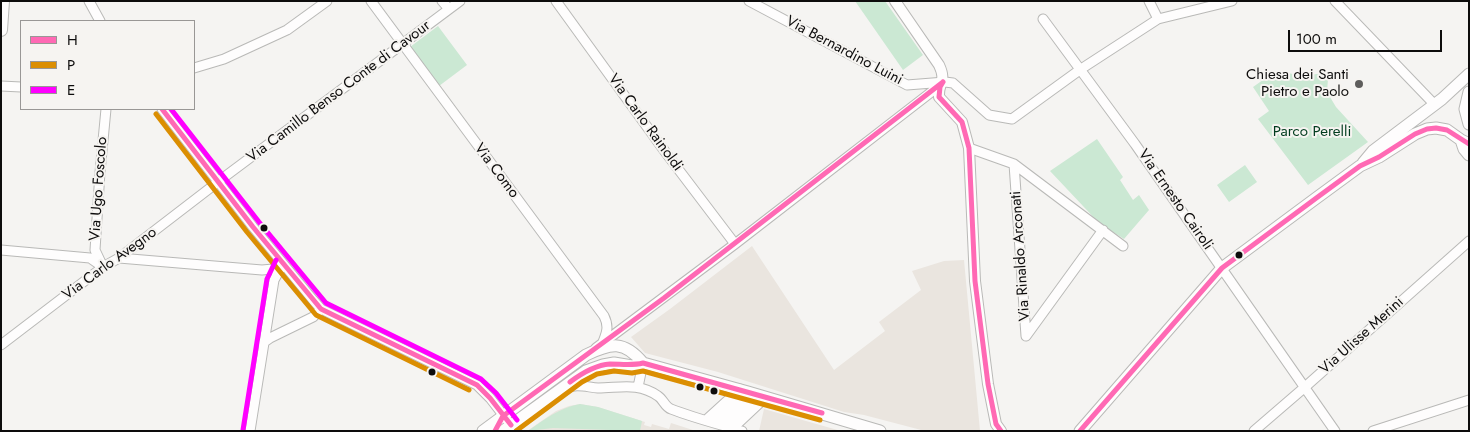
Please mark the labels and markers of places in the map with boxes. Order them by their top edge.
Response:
place label: Chiesa dei Santi Pietro e Paolo [1246,66,1349,101]
marker: Chiesa dei Santi Pietro e Paolo [1353,78,1365,90]
unlabelled marker [259,223,269,233]
unlabelled marker [1234,250,1244,260]
unlabelled marker [427,367,437,377]
unlabelled marker [695,382,705,392]
unlabelled marker [709,386,719,396]

